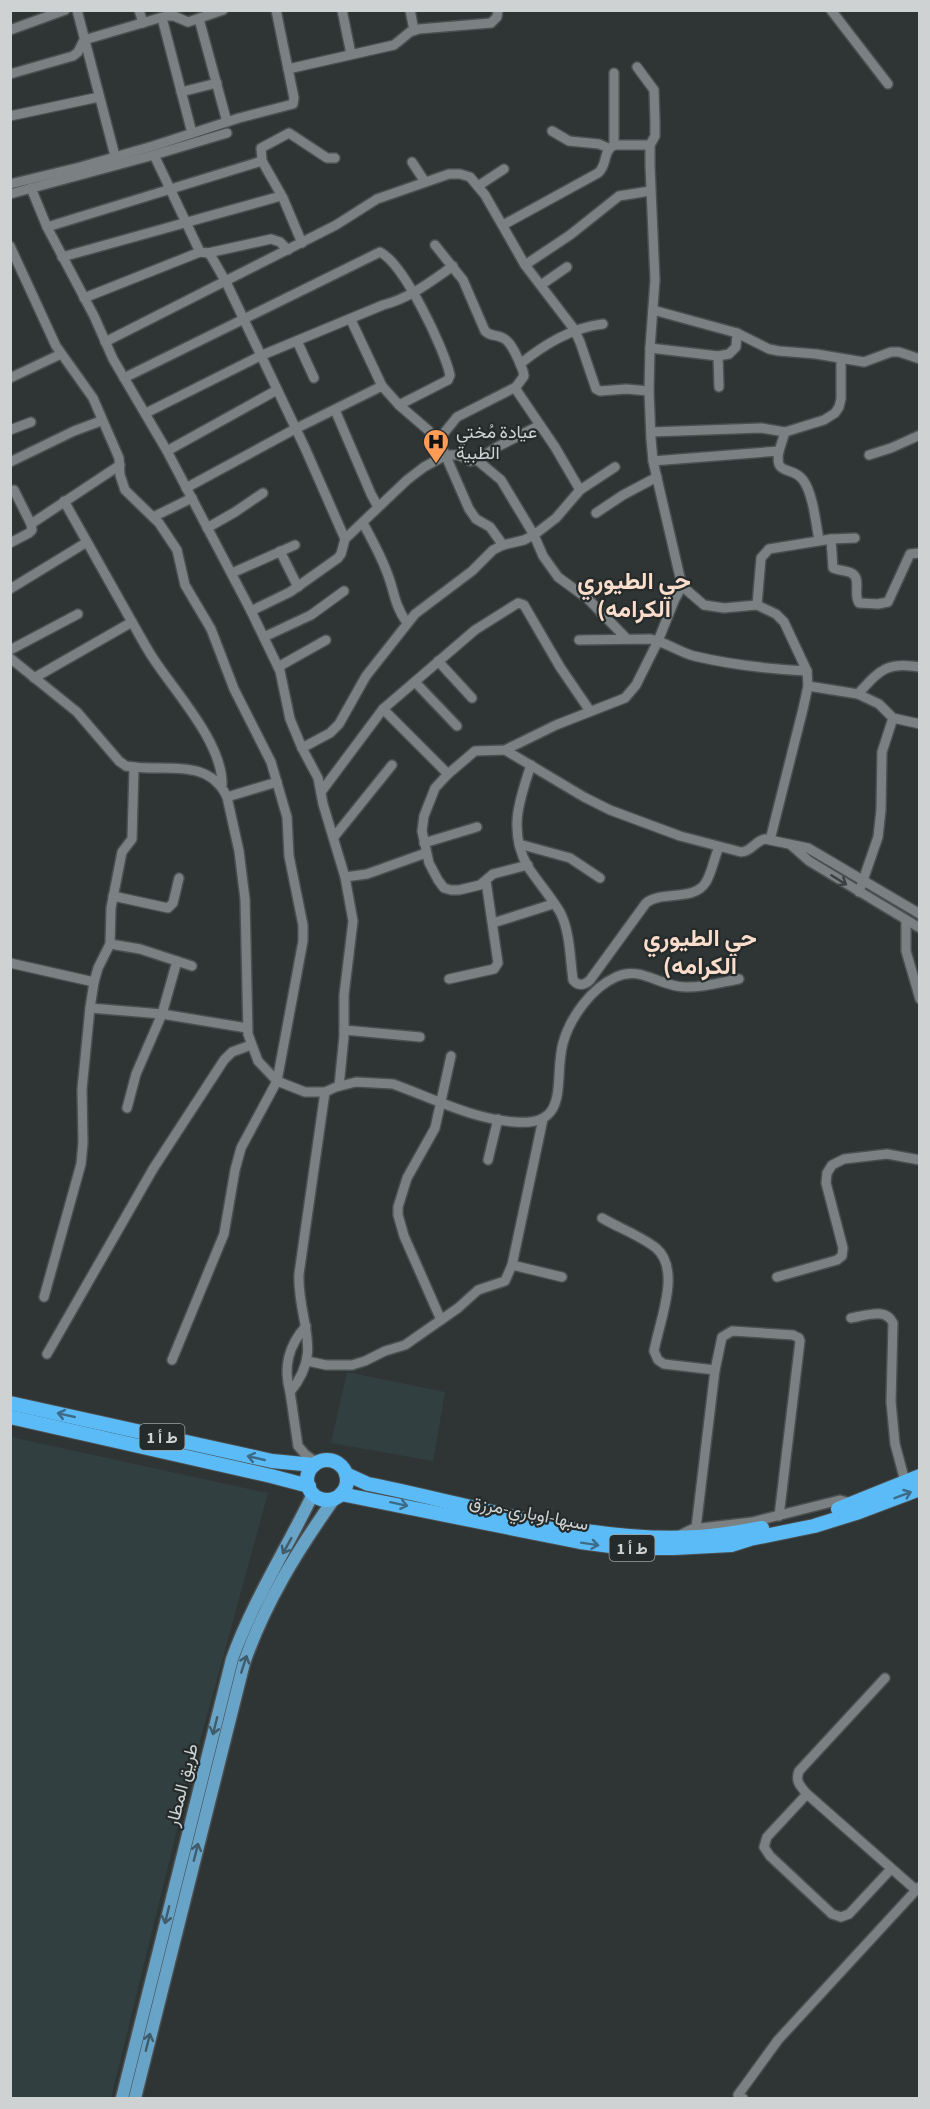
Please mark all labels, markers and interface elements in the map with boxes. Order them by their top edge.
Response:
place label: عيادة مُختي الطبية [456,420,537,466]
hospital icon: عيادة مُختي الطبية [421,427,451,465]
district label: حي الطيوري (الكرامه [577,564,691,627]
one-way arrow [830,874,847,886]
district label: حي الطيوري (الكرامه [643,921,757,984]
one-way arrow [57,1409,76,1420]
road number: ط أ 1 [140,1424,184,1450]
one-way arrow [247,1451,266,1463]
one-way arrow [893,1489,912,1500]
street label: سبها-اوباري-مرزق [467,1490,591,1539]
one-way arrow [389,1499,408,1511]
road number: ط أ 1 [610,1535,654,1561]
one-way arrow [280,1537,292,1554]
one-way arrow [579,1538,599,1549]
one-way arrow [239,1655,250,1674]
one-way arrow [209,1716,220,1735]
street label: طريق المطار [160,1741,205,1830]
one-way arrow [190,1843,202,1862]
one-way arrow [161,1905,173,1924]
one-way arrow [143,2032,155,2051]

